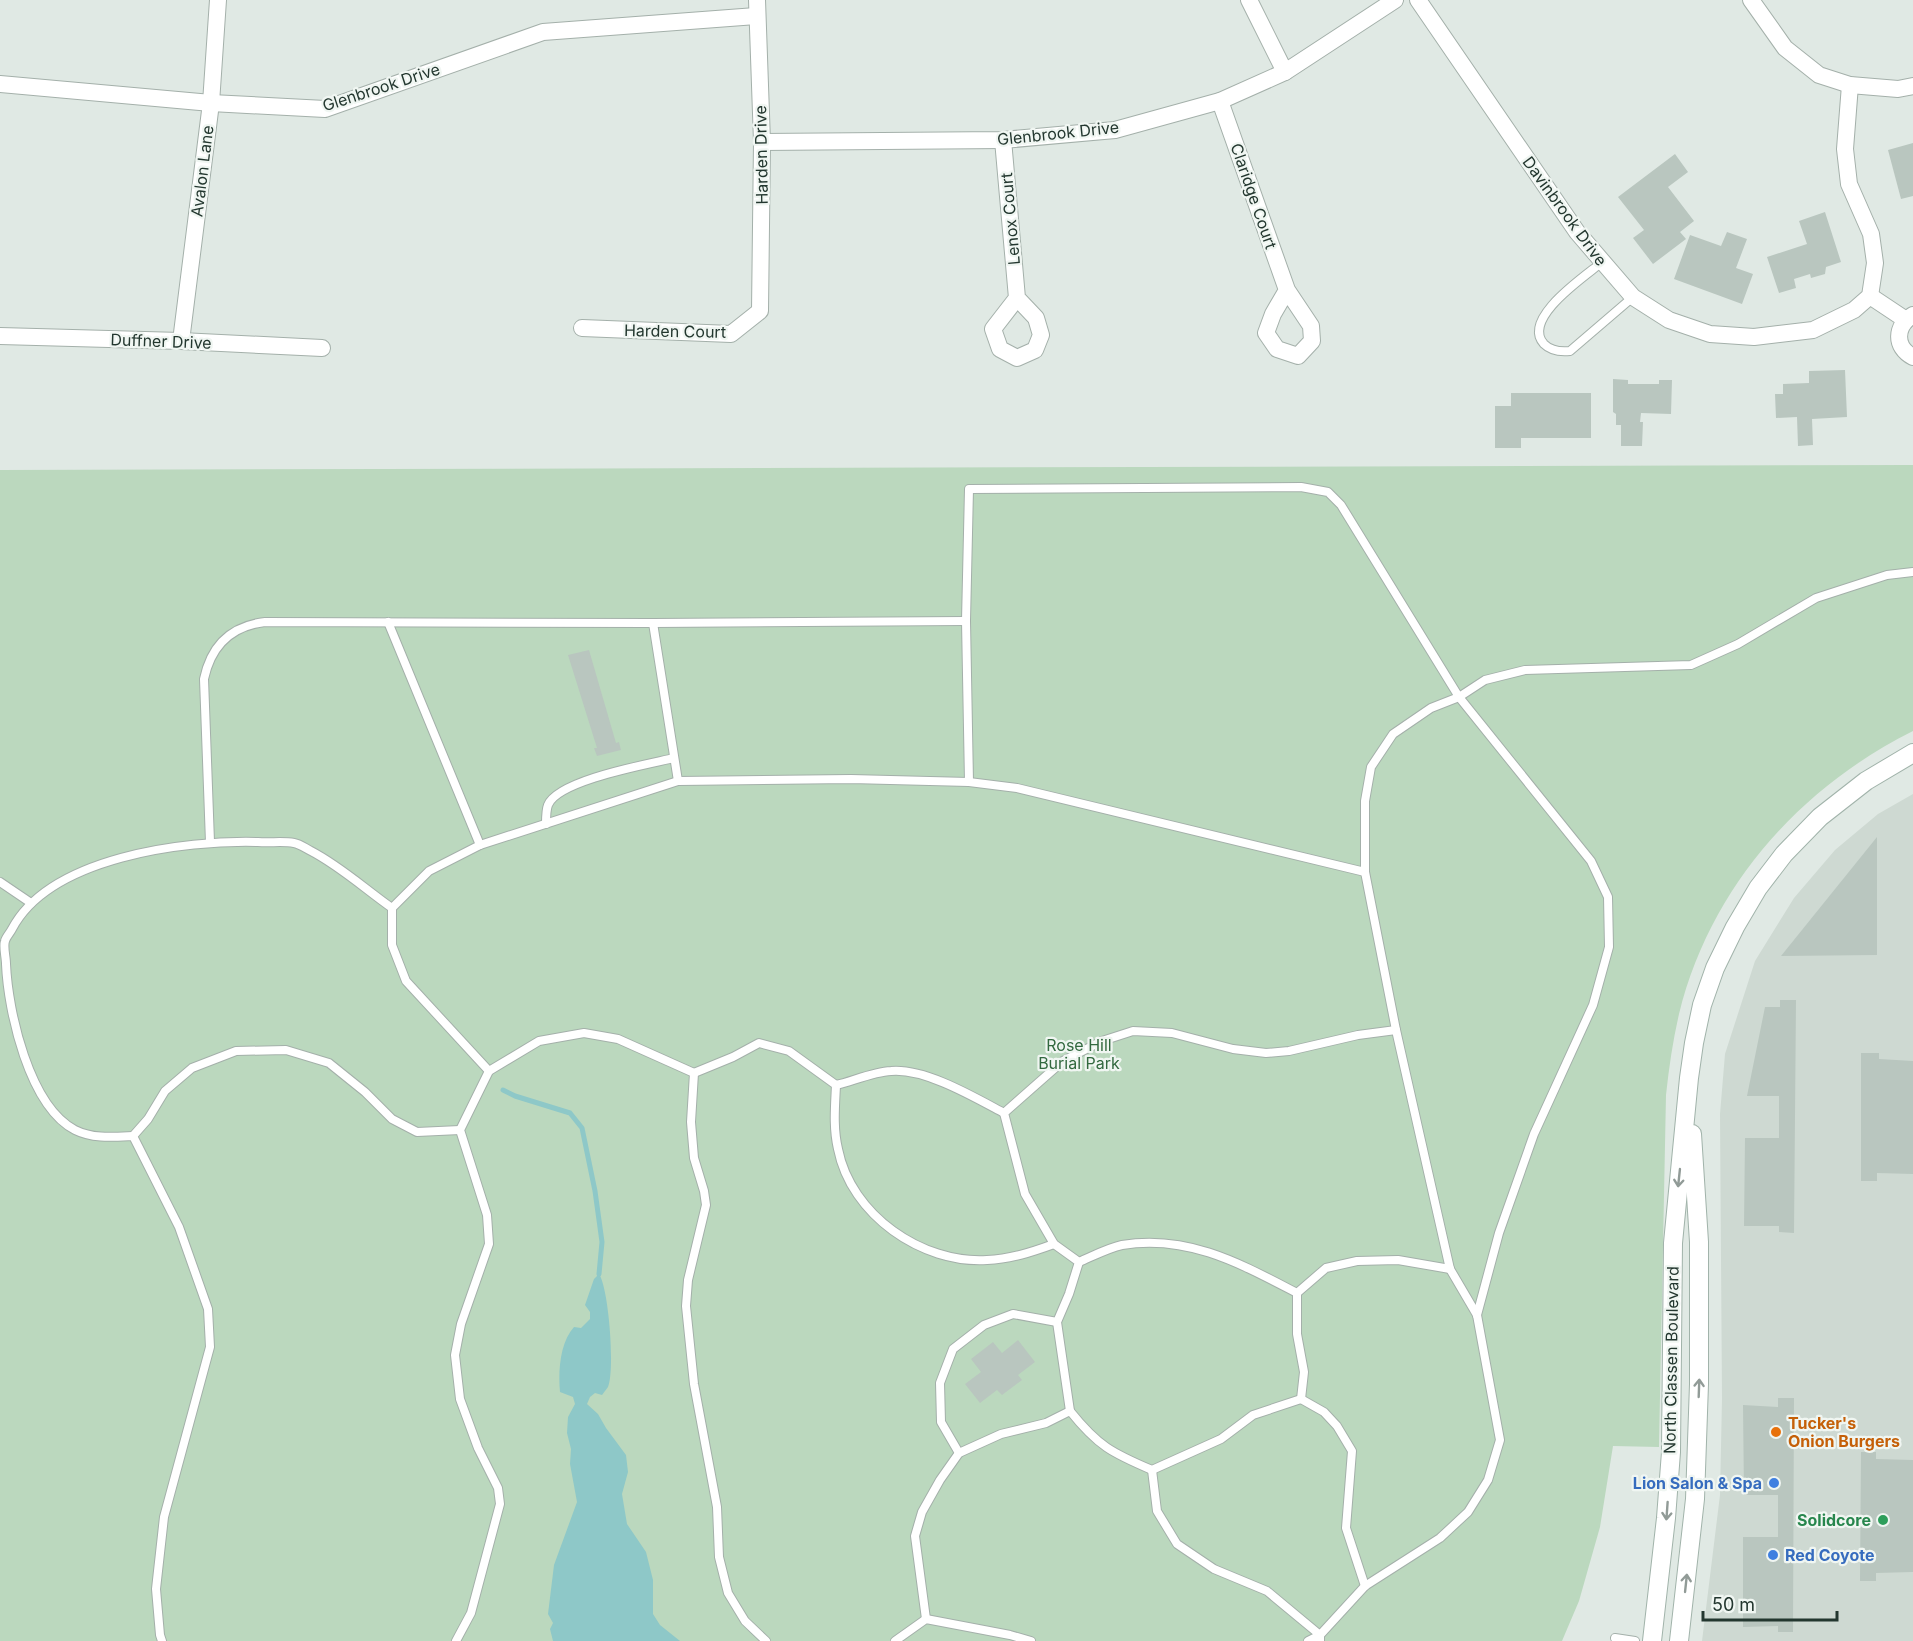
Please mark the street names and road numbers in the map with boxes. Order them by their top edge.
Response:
street label: Glenbrook Drive [320,59,442,115]
street label: Harden Drive [750,105,772,205]
street label: Glenbrook Drive [996,117,1120,149]
street label: Avalon Lane [186,124,218,218]
street label: Claridge Court [1227,141,1281,251]
street label: Davinbrook Drive [1519,152,1611,270]
street label: Lenox Court [996,172,1024,266]
street label: Harden Court [624,320,726,342]
street label: Duffner Drive [110,329,212,353]
street label: North Classen Boulevard [1659,1266,1683,1454]

